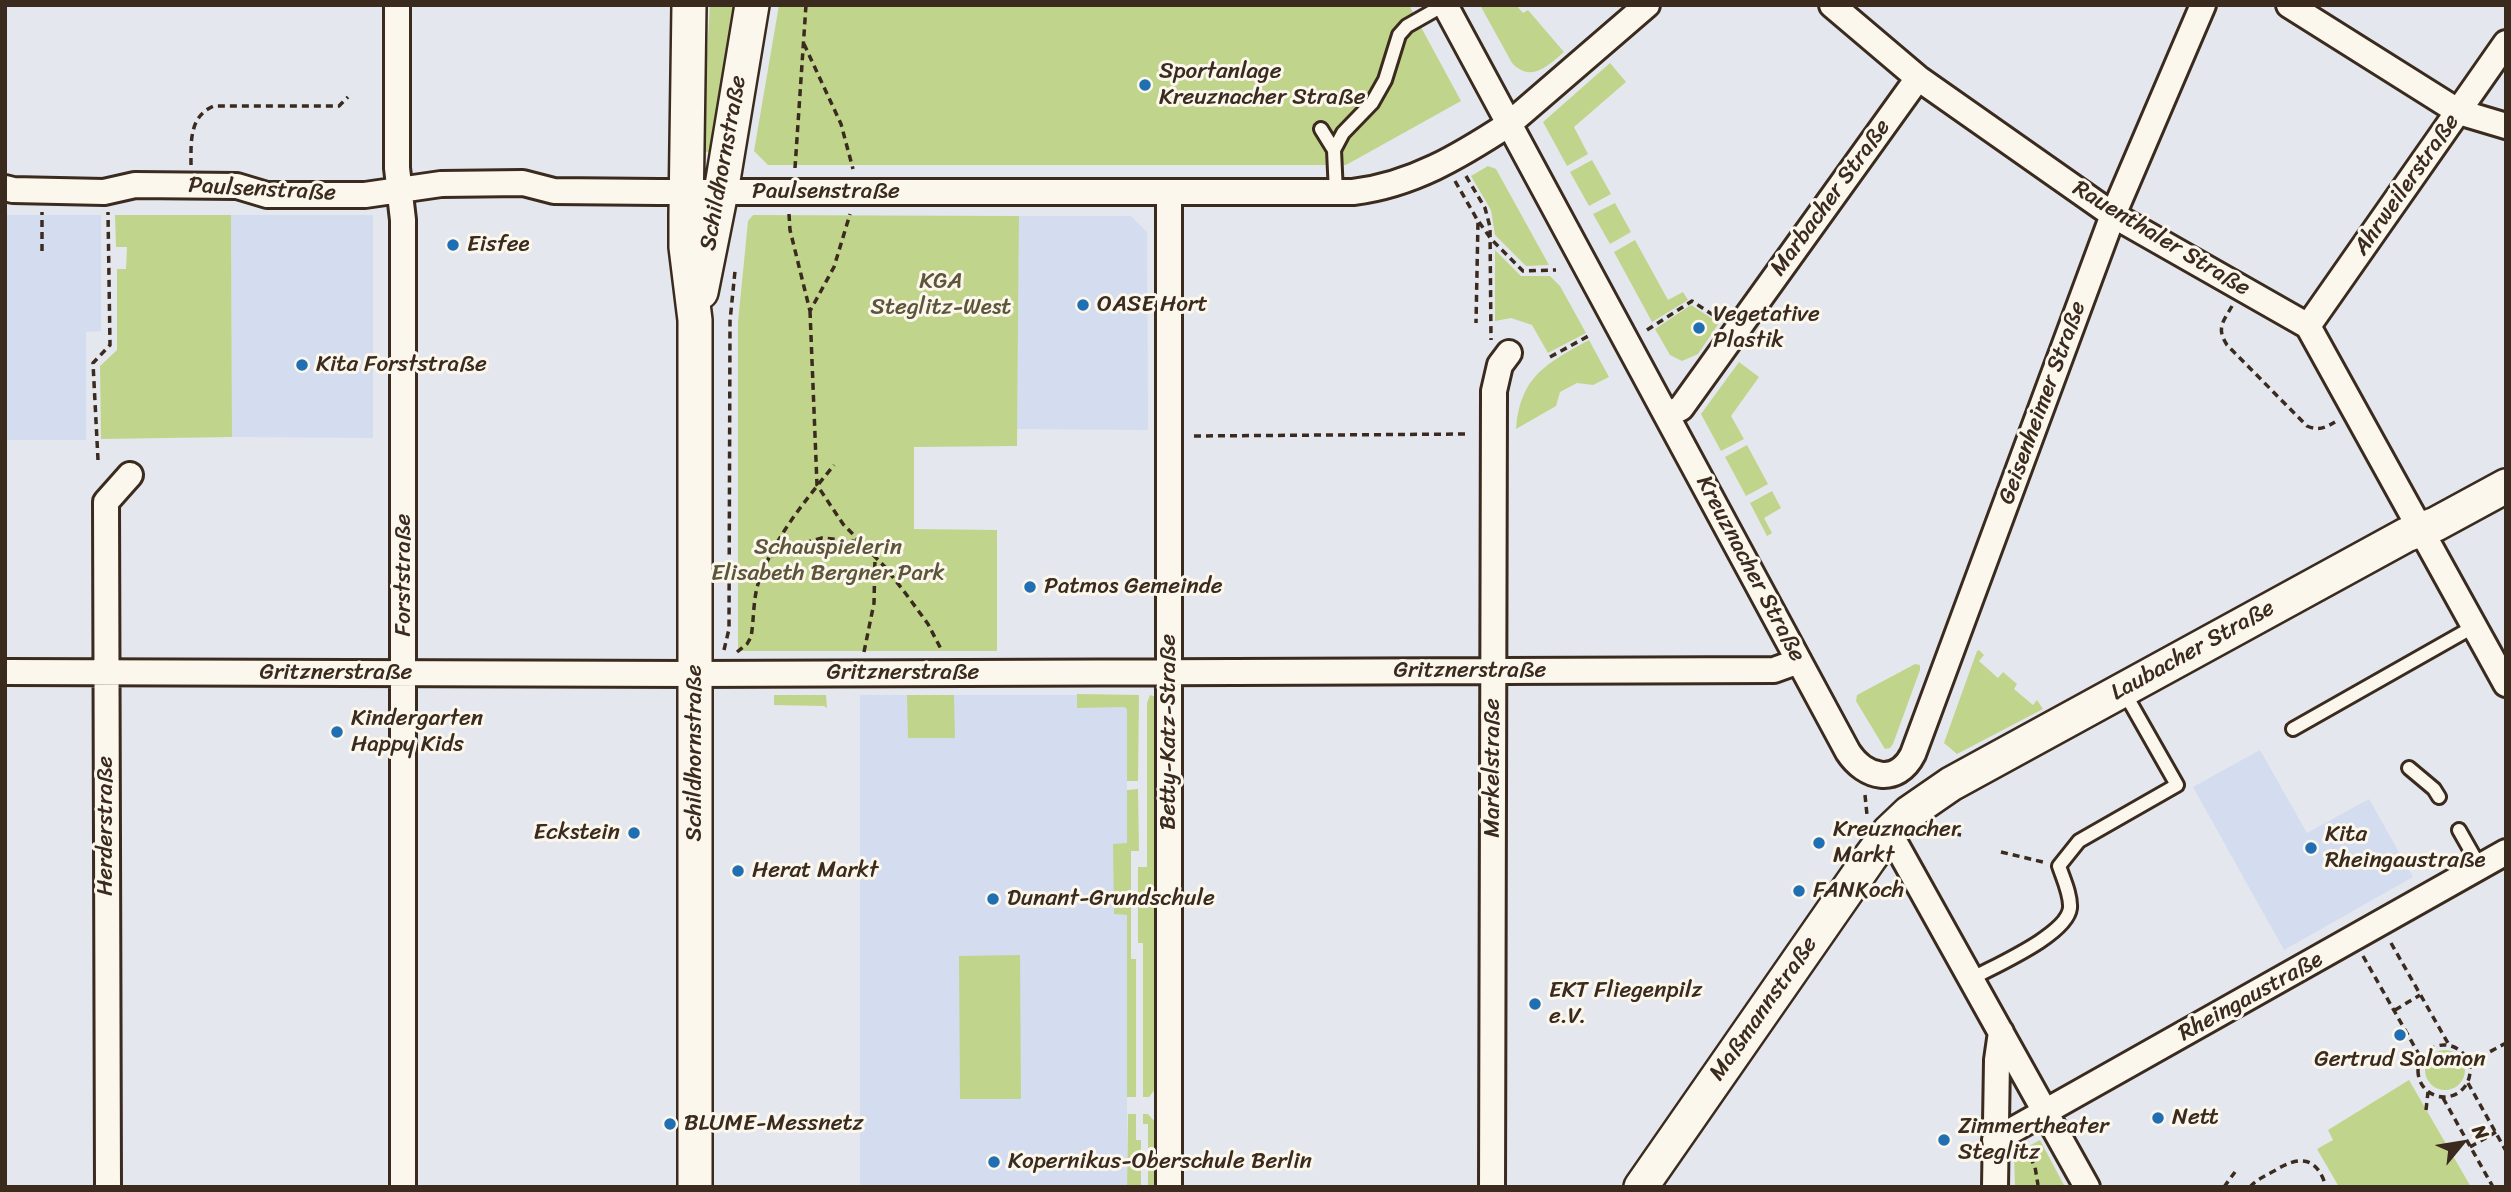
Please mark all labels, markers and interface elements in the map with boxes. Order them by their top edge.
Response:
place label: Sportanlage Kreuznacher Straße [1159,58,1365,112]
street label: Schildhornstraße [695,73,753,253]
marker: Sportanlage Kreuznacher Straße [1137,77,1153,93]
street label: Ahrweilerstraße [2348,109,2466,261]
street label: Marbacher Straße [1765,114,1897,282]
street label: Paulsenstraße [187,172,337,208]
street label: Rauenthaler Straße [2067,175,2255,303]
street label: Paulsenstraße [752,178,900,206]
place label: Eisfee [467,231,530,259]
marker: Eisfee [445,237,461,253]
park label: KGA Steglitz-West [871,268,1011,322]
place label: OASE Hort [1097,291,1207,319]
marker: OASE Hort [1075,297,1091,313]
street label: Geisenheimer Straße [1993,298,2093,508]
place label: Vegetative Plastik [1713,301,1820,355]
marker: Vegetative Plastik [1691,320,1707,336]
place label: Kita Forststraße [316,351,487,379]
marker: Kita Forststraße [294,357,310,373]
street label: Kreuznacher Straße [1689,471,1811,667]
street label: Forststraße [390,514,418,636]
park label: Schauspielerin Elisabeth Bergner Park [711,534,945,588]
place label: Patmos Gemeinde [1044,573,1223,601]
marker: Patmos Gemeinde [1022,579,1038,595]
street label: Laubacher Straße [2106,595,2280,707]
street label: Betty-Katz-Straße [1155,634,1183,830]
street label: Gritznerstraße [1394,657,1546,685]
street label: Gritznerstraße [260,659,412,687]
street label: Gritznerstraße [827,659,979,687]
street label: Schildhornstraße [681,664,709,842]
street label: Markelstraße [1479,698,1507,838]
place label: Kindergarten Happy Kids [351,705,483,759]
marker: Kindergarten Happy Kids [329,724,345,740]
street label: Herderstraße [92,756,120,896]
place label: Kreuznacher Markt [1833,816,1960,870]
place label: Eckstein [533,819,620,847]
place label: Kita Rheingaustraße [2325,821,2486,875]
marker: Eckstein [626,825,642,841]
marker: Kreuznacher Markt [1811,835,1827,851]
marker: Kita Rheingaustraße [2303,840,2319,856]
place label: Herat Markt [752,857,878,885]
marker: Herat Markt [730,863,746,879]
place label: FANKoch [1813,877,1904,905]
marker: FANKoch [1791,883,1807,899]
place label: Dunant-Grundschule [1007,885,1215,913]
marker: Dunant-Grundschule [985,891,1001,907]
street label: Maßmannstraße [1704,932,1824,1086]
street label: Rheingaustraße [2174,946,2328,1048]
place label: EKT Fliegenpilz e.V. [1549,977,1702,1031]
marker: EKT Fliegenpilz e.V. [1527,996,1543,1012]
marker: Gertrud Salomon [2392,1027,2408,1043]
place label: Gertrud Salomon [2314,1046,2486,1074]
place label: Nett [2172,1104,2219,1132]
north arrow [2427,1108,2497,1178]
place label: BLUME-Messnetz [684,1110,863,1138]
marker: Nett [2150,1110,2166,1126]
place label: Zimmertheater Steglitz [1958,1113,2109,1167]
marker: BLUME-Messnetz [662,1116,678,1132]
text: N [2463,1118,2498,1146]
marker: Zimmertheater Steglitz [1936,1132,1952,1148]
place label: Kopernikus-Oberschule Berlin [1008,1148,1312,1176]
marker: Kopernikus-Oberschule Berlin [986,1154,1002,1170]

